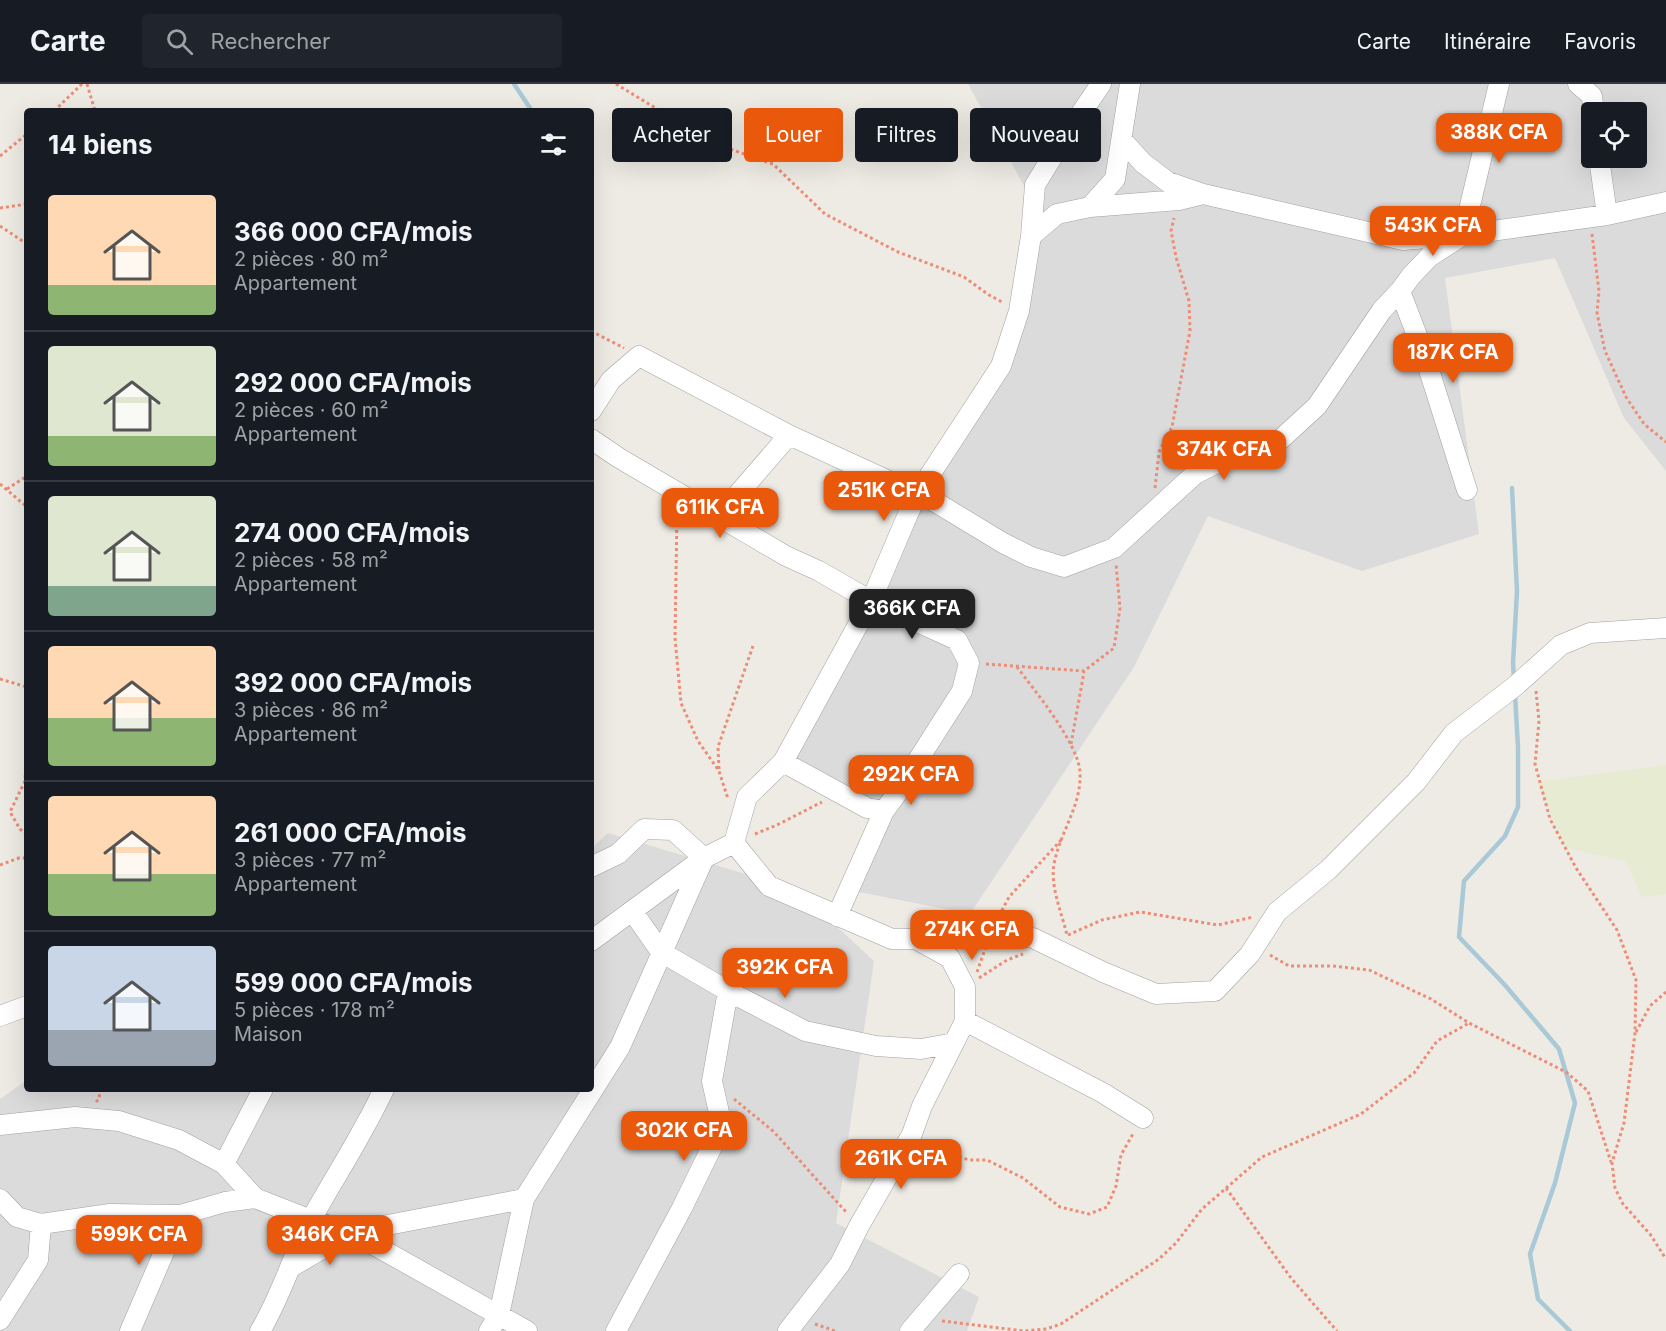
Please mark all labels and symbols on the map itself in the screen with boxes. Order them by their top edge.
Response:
pin: 388K CFA [1437,113,1561,164]
pin: 543K CFA [1371,206,1495,257]
pin: 187K CFA [1391,333,1515,384]
pin: 374K CFA [1162,430,1286,481]
pin: 251K CFA [822,471,946,522]
pin: 611K CFA [658,488,782,539]
pin: 366K CFA [850,589,974,640]
pin: 292K CFA [849,755,973,806]
pin: 274K CFA [910,910,1034,961]
pin: 392K CFA [723,948,847,999]
pin: 302K CFA [622,1111,746,1162]
pin: 261K CFA [839,1139,963,1190]
pin: 599K CFA [77,1215,201,1266]
pin: 346K CFA [268,1215,392,1266]

